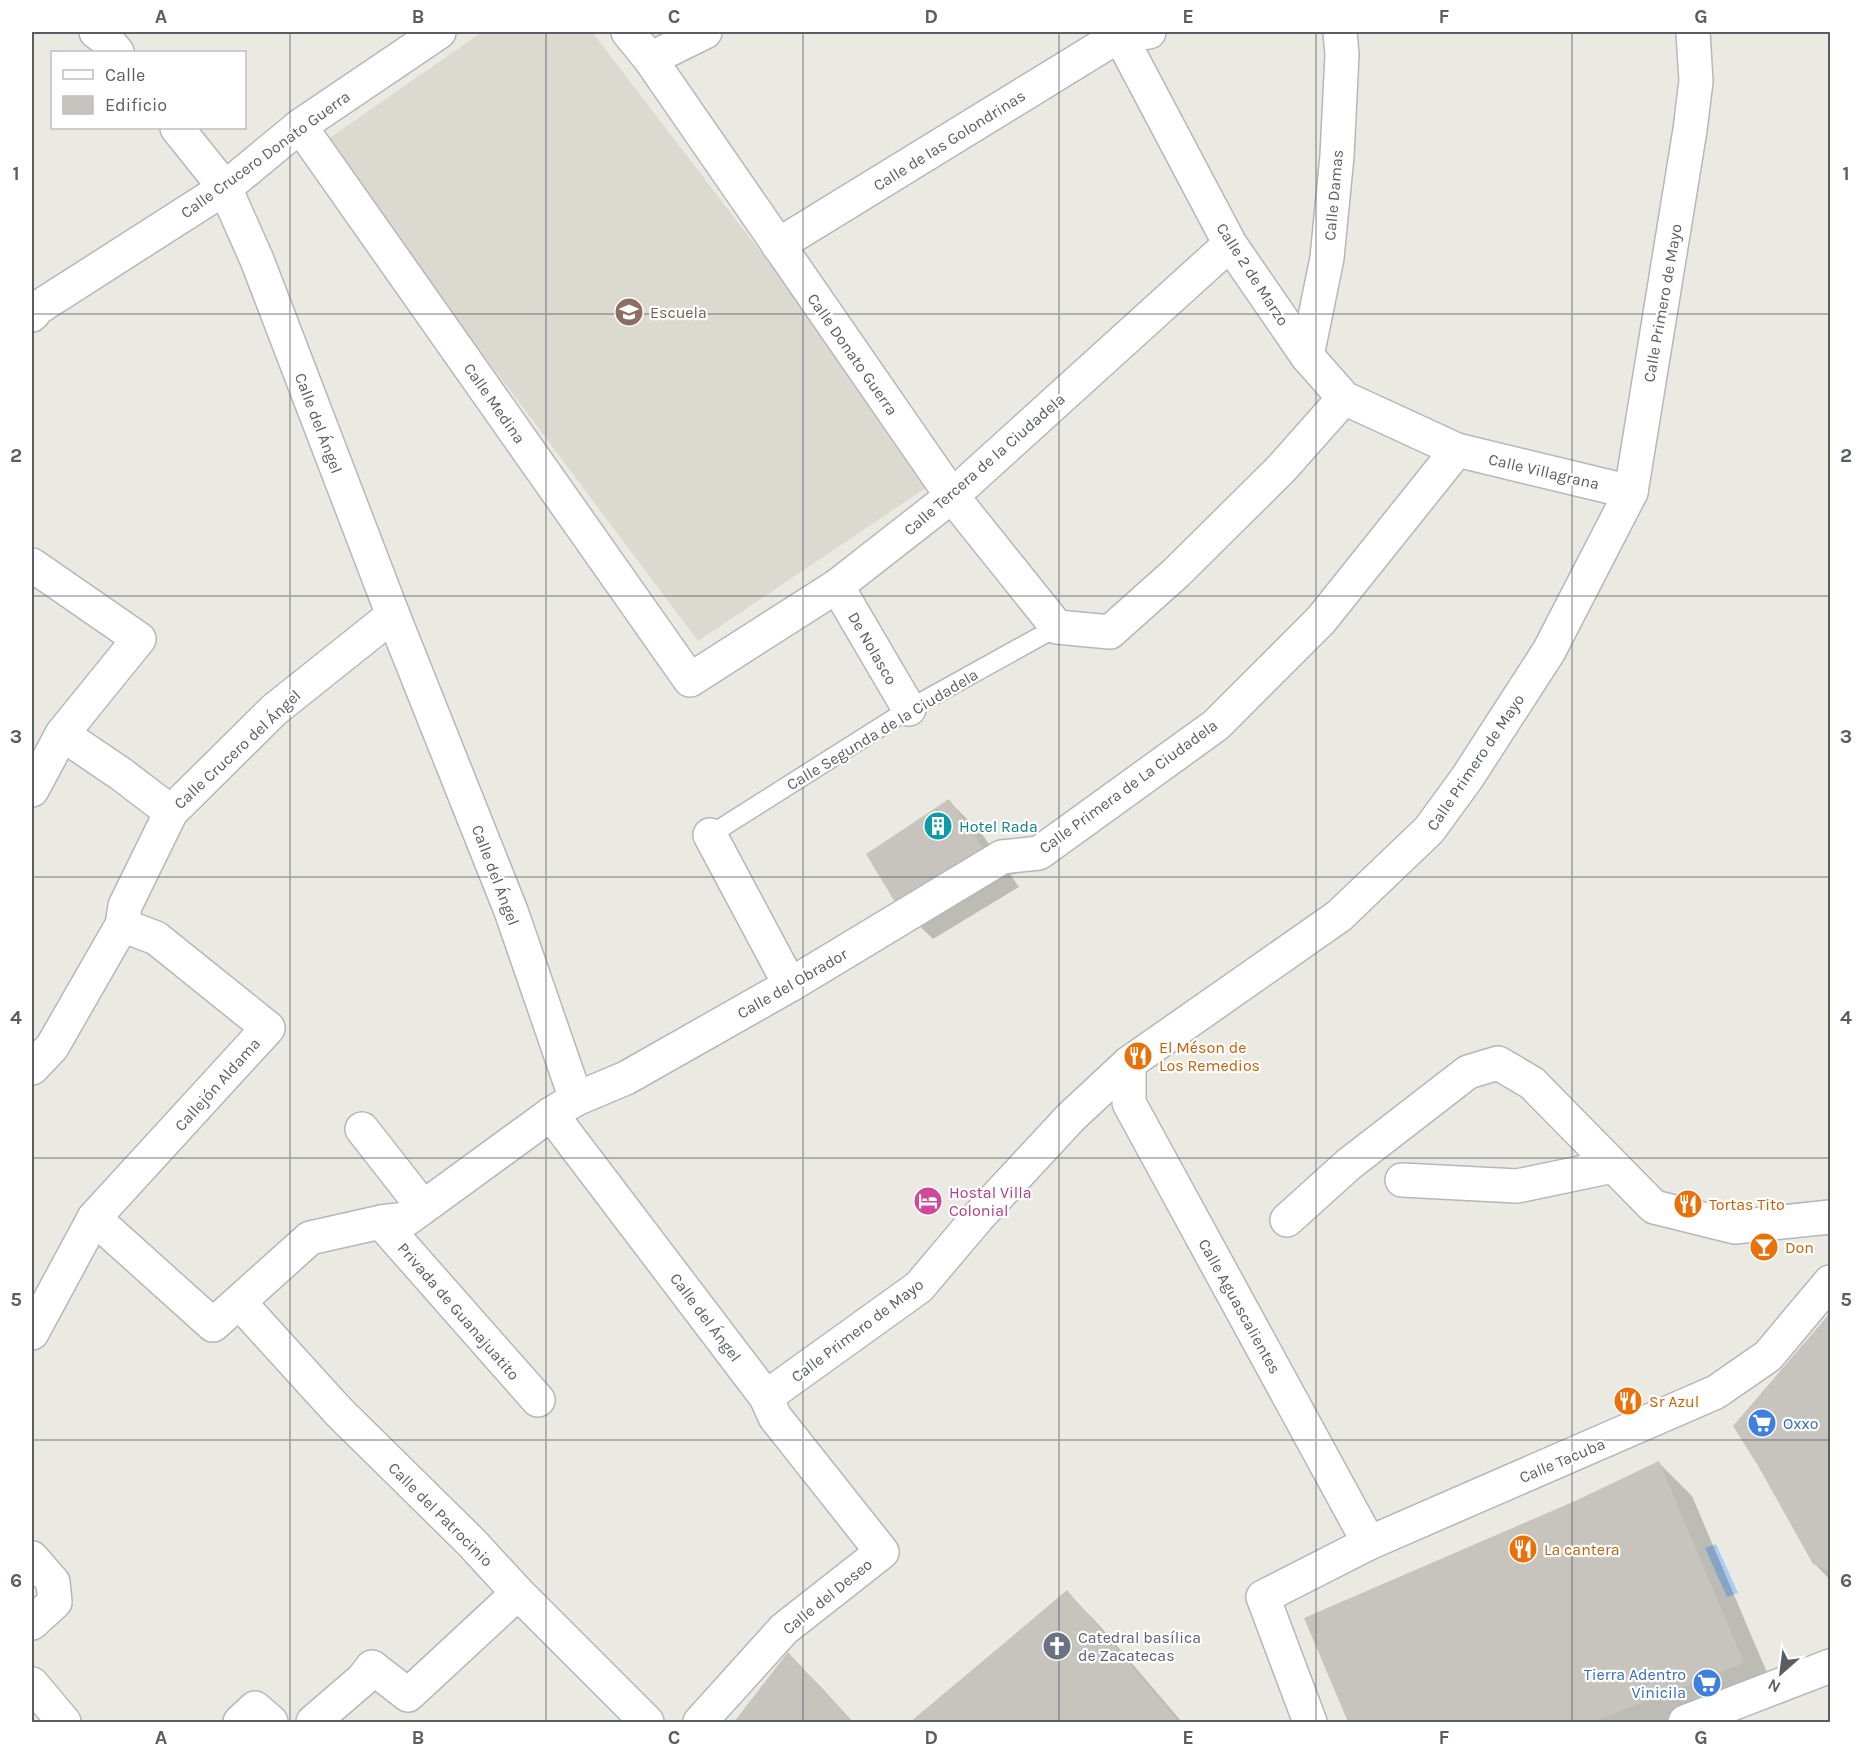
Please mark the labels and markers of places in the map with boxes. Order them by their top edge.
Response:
school or university icon: Escuela [613,296,645,328]
place label: Escuela [650,303,707,322]
building icon: Hotel Rada [922,810,954,842]
place label: Hotel Rada [959,817,1038,836]
place label: El Méson de Los Remedios [1159,1038,1260,1075]
restaurant icon: El Méson de Los Remedios [1122,1040,1154,1072]
place label: Hostal Villa Colonial [949,1183,1032,1220]
hotel icon: Hostal Villa Colonial [912,1185,944,1217]
restaurant icon: Tortas Tito [1672,1188,1704,1220]
place label: Tortas Tito [1709,1195,1785,1214]
bar icon: Don [1748,1231,1780,1263]
place label: Don [1785,1238,1814,1257]
restaurant icon: Sr Azul [1612,1385,1644,1417]
place label: Sr Azul [1649,1392,1699,1411]
supermarket icon: Oxxo [1746,1407,1778,1439]
place label: Oxxo [1783,1414,1818,1433]
restaurant icon: La cantera [1507,1533,1539,1565]
place label: La cantera [1544,1540,1620,1559]
place label: Catedral basílica de Zacatecas [1078,1628,1201,1665]
church icon: Catedral basílica de Zacatecas [1041,1630,1073,1662]
place label: Tierra Adentro Vinicila [1584,1665,1686,1702]
supermarket icon: Tierra Adentro Vinicila [1691,1667,1723,1699]

